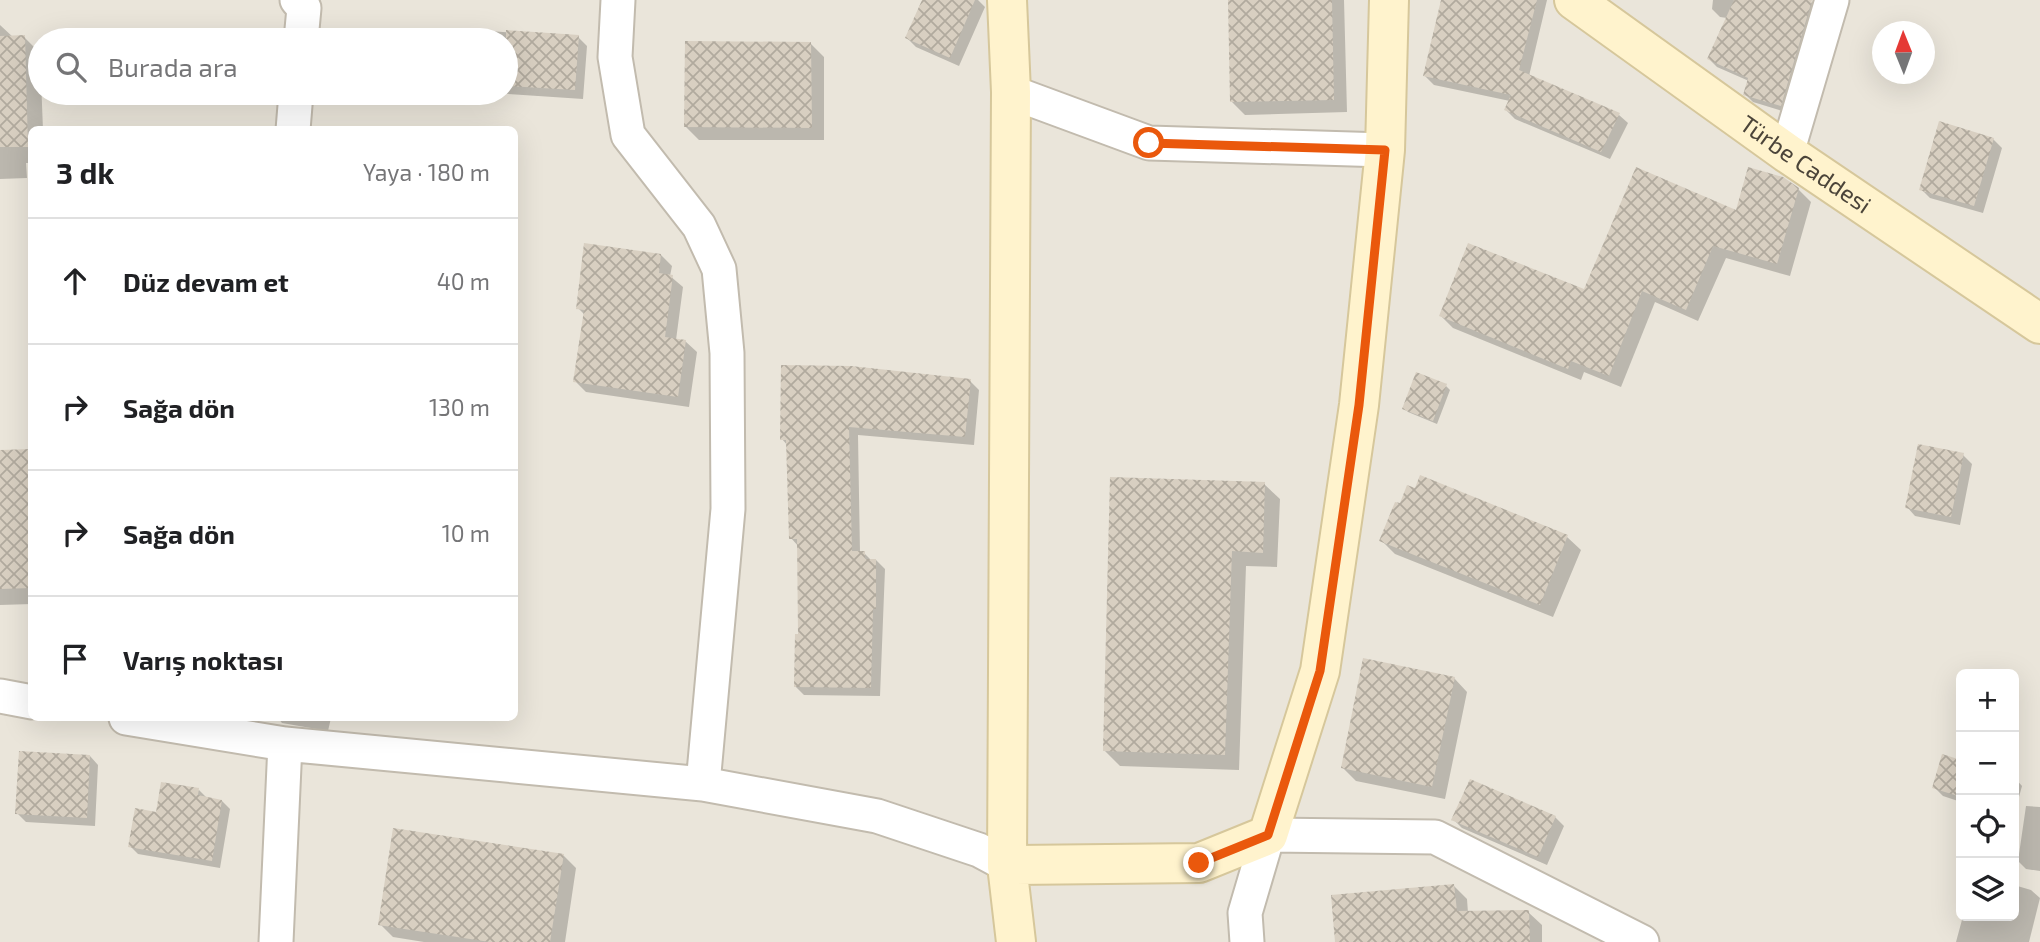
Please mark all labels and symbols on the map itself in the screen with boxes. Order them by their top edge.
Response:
north arrow [1872,21,1935,84]
street label: Türbe Caddesi [1735,108,1877,219]
route start [1133,127,1164,158]
route end [1183,847,1214,878]

